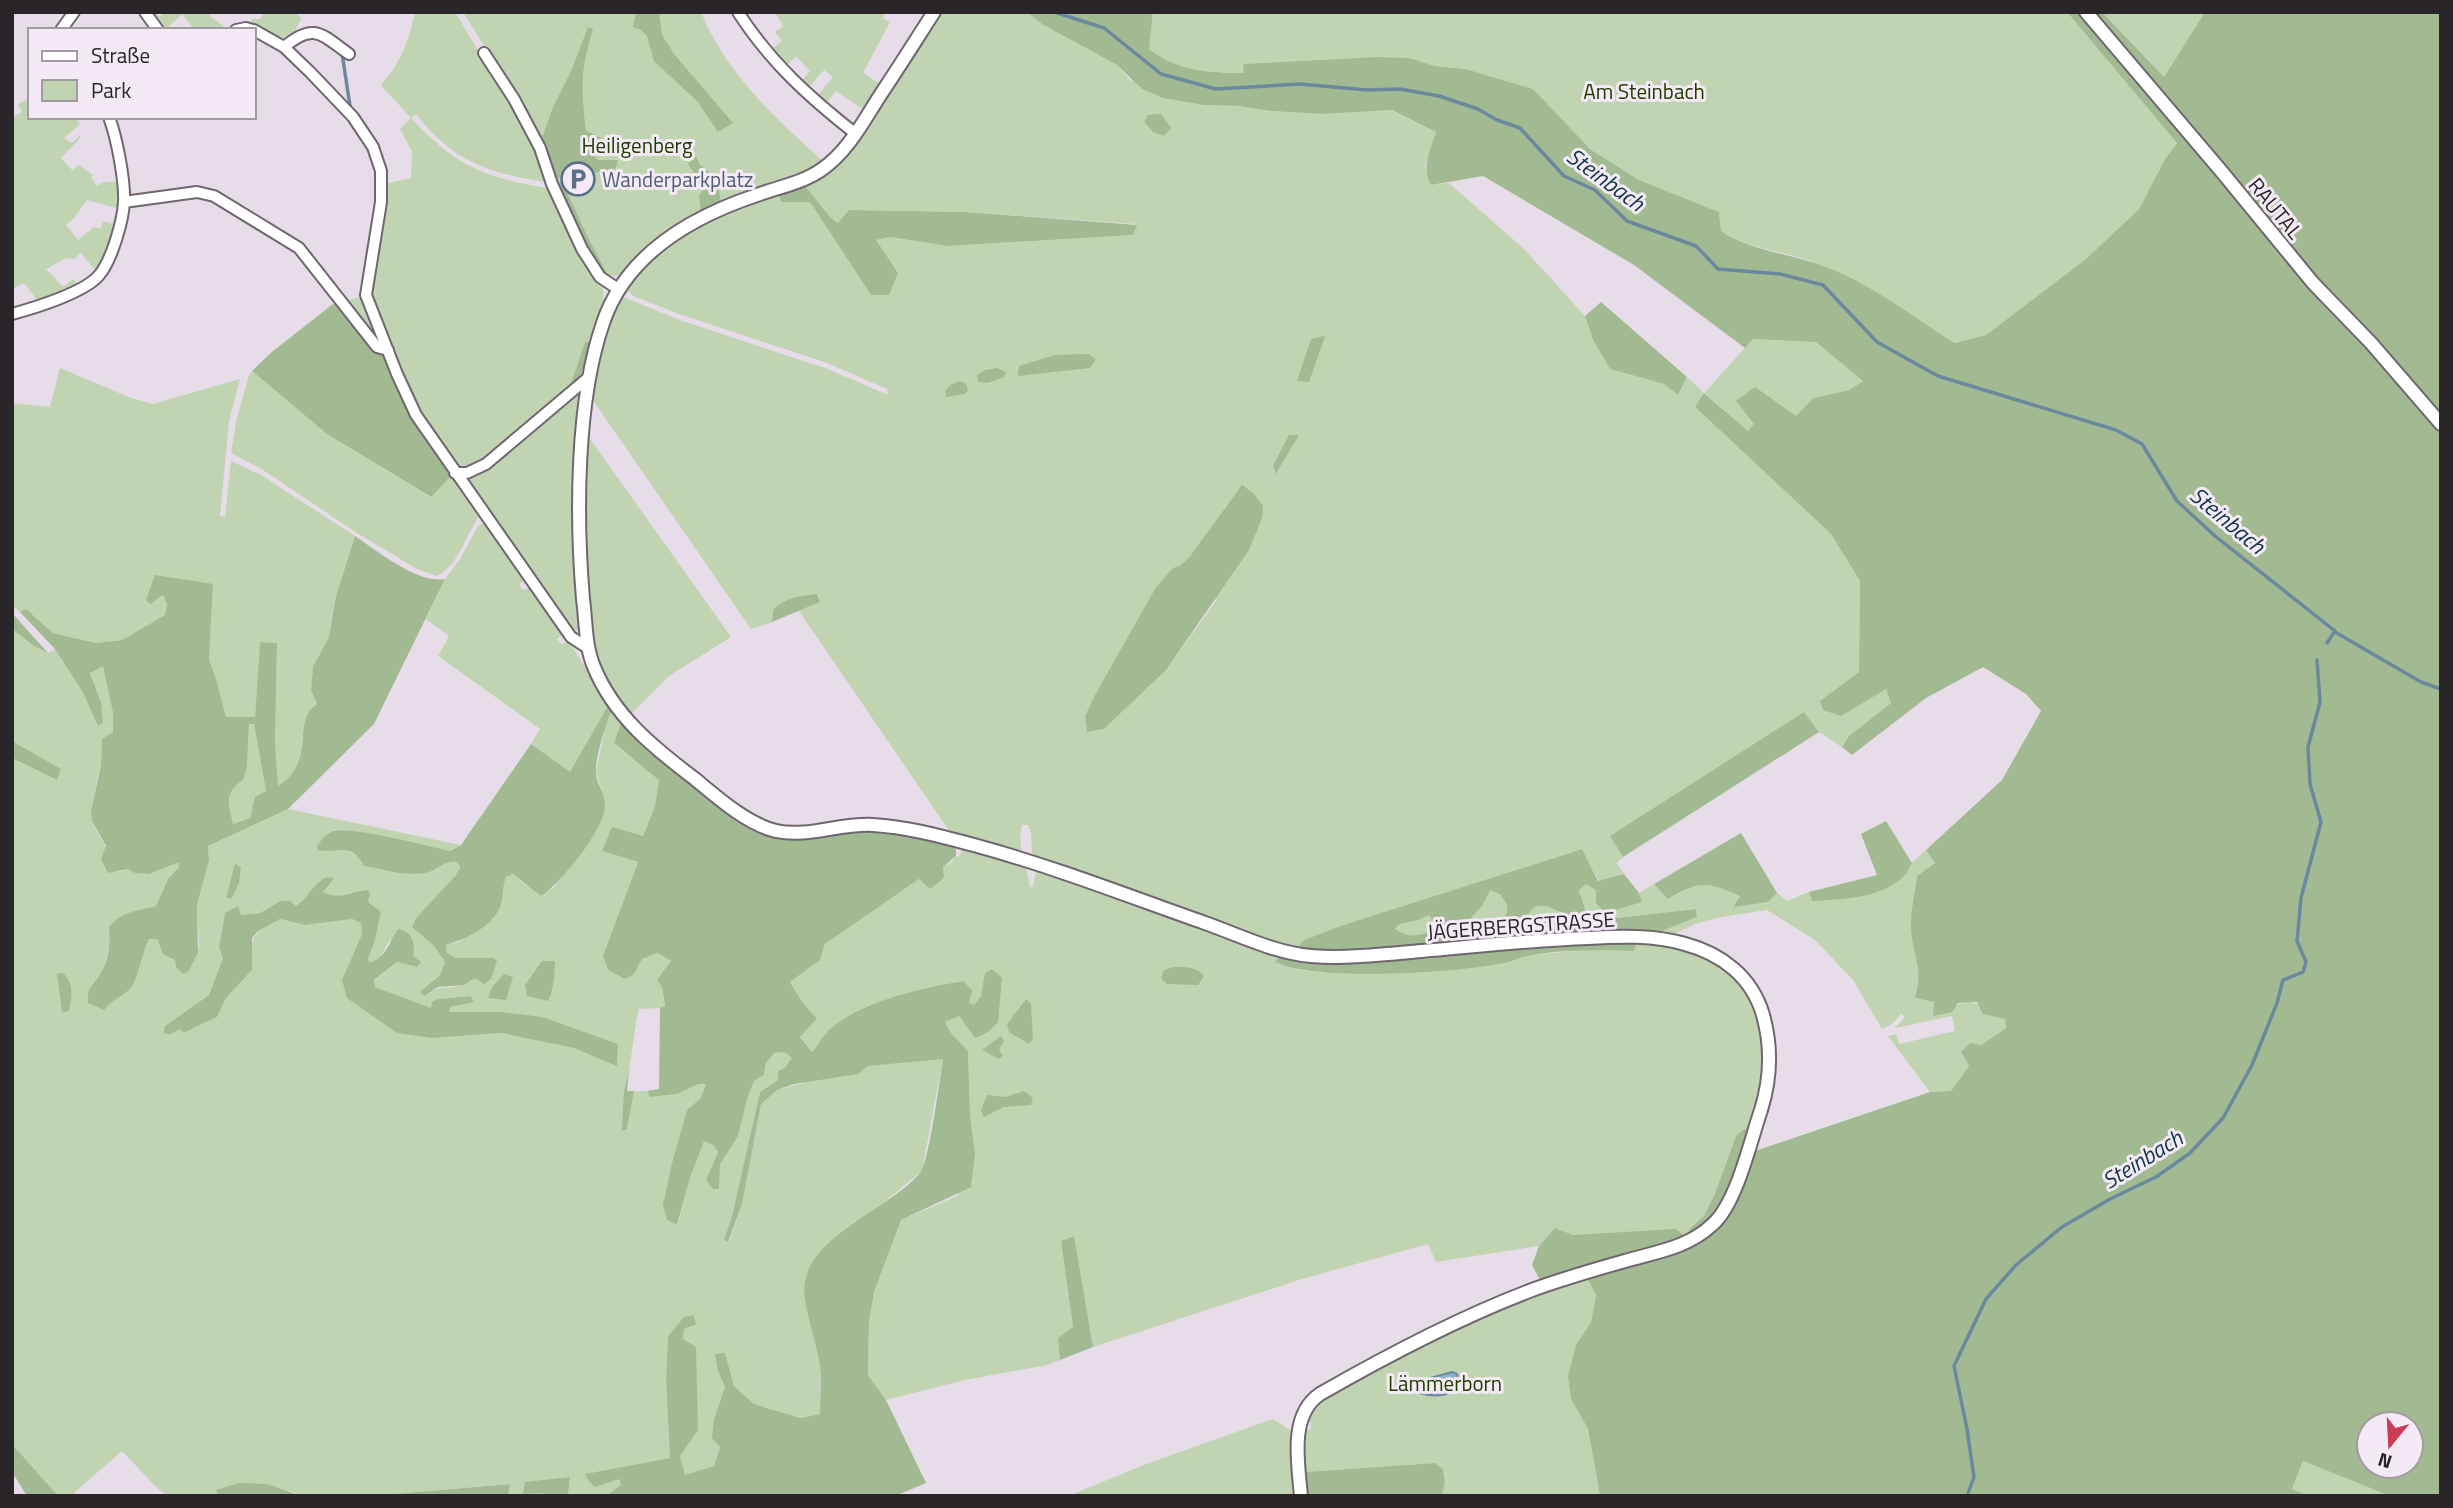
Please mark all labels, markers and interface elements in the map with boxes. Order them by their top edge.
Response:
legend [28,28,256,119]
text: Straße [91,39,150,71]
text: Park [91,74,131,106]
park label: Am Steinbach [1583,75,1705,107]
park label: Heiligenberg [582,129,693,161]
water label: Steinbach [1560,139,1653,220]
parking icon: Wanderparkplatz [559,160,597,198]
place label: Wanderparkplatz [602,163,753,195]
street label: RAUTAL [2241,170,2311,246]
water label: Steinbach [2183,478,2274,562]
street label: JÄGERBERGSTRASSE [1426,902,1616,948]
water label: Steinbach [2095,1120,2190,1198]
park label: Lämmerborn [1388,1367,1502,1399]
north arrow [2355,1410,2425,1480]
text: N [2374,1446,2395,1477]

